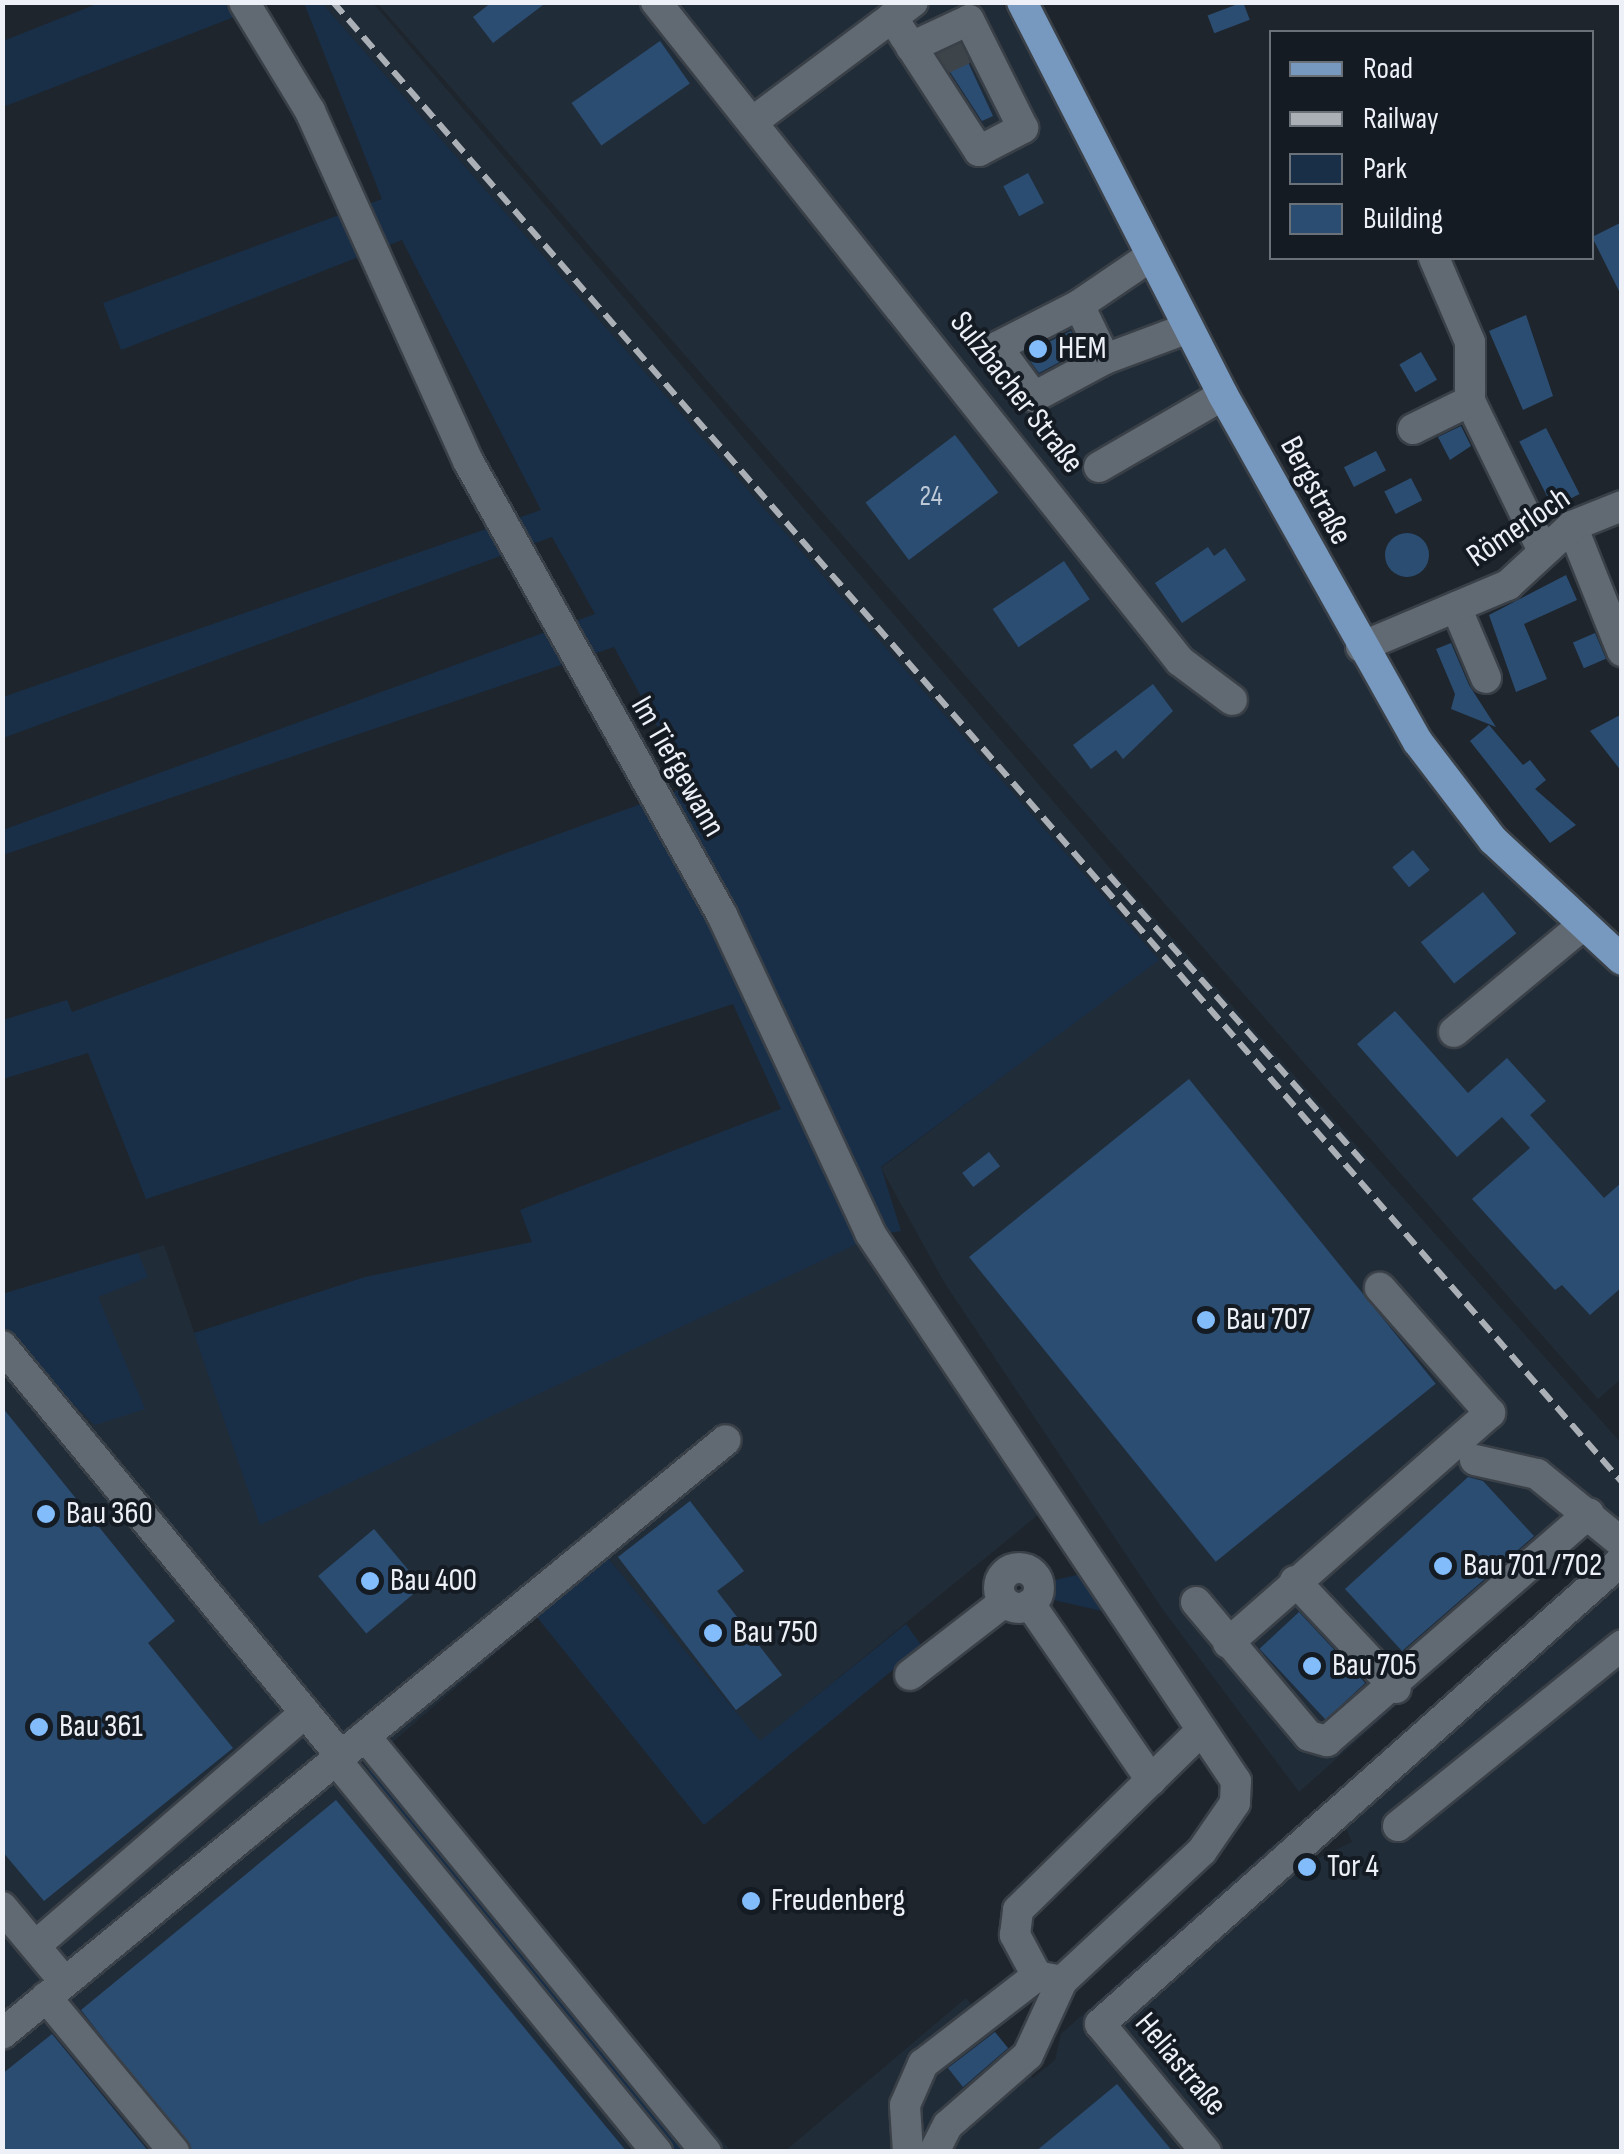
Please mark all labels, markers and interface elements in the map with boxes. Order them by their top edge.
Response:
legend [1269,30,1594,260]
text: Road [1363,51,1413,87]
text: Railway [1363,101,1439,137]
text: Park [1363,151,1407,187]
text: Building [1363,201,1443,237]
street label: Sulzbacher Straße [941,305,1091,481]
place label: HEM [1058,330,1106,368]
marker: HEM [1027,338,1049,360]
street label: Bergstraße [1271,430,1359,552]
house number: 24 [919,480,943,514]
street label: Römerloch [1460,480,1578,576]
street label: Im Tiefgewann [622,690,732,844]
place label: Bau 707 [1226,1301,1311,1339]
marker: Bau 707 [1195,1309,1217,1331]
place label: Bau 360 [66,1495,153,1533]
marker: Bau 360 [35,1503,57,1525]
place label: Bau 701 /702 [1463,1547,1602,1585]
marker: Bau 701 /702 [1432,1555,1454,1577]
place label: Bau 400 [390,1562,477,1600]
marker: Bau 400 [359,1570,381,1592]
place label: Bau 750 [733,1614,818,1652]
marker: Bau 750 [702,1622,724,1644]
place label: Bau 705 [1332,1647,1417,1685]
marker: Bau 705 [1301,1655,1323,1677]
place label: Bau 361 [59,1708,143,1746]
marker: Bau 361 [28,1716,50,1738]
place label: Tor 4 [1327,1848,1379,1886]
marker: Tor 4 [1296,1856,1318,1878]
place label: Freudenberg [771,1882,905,1920]
marker: Freudenberg [740,1890,762,1912]
street label: Heliastraße [1126,2006,1234,2124]

